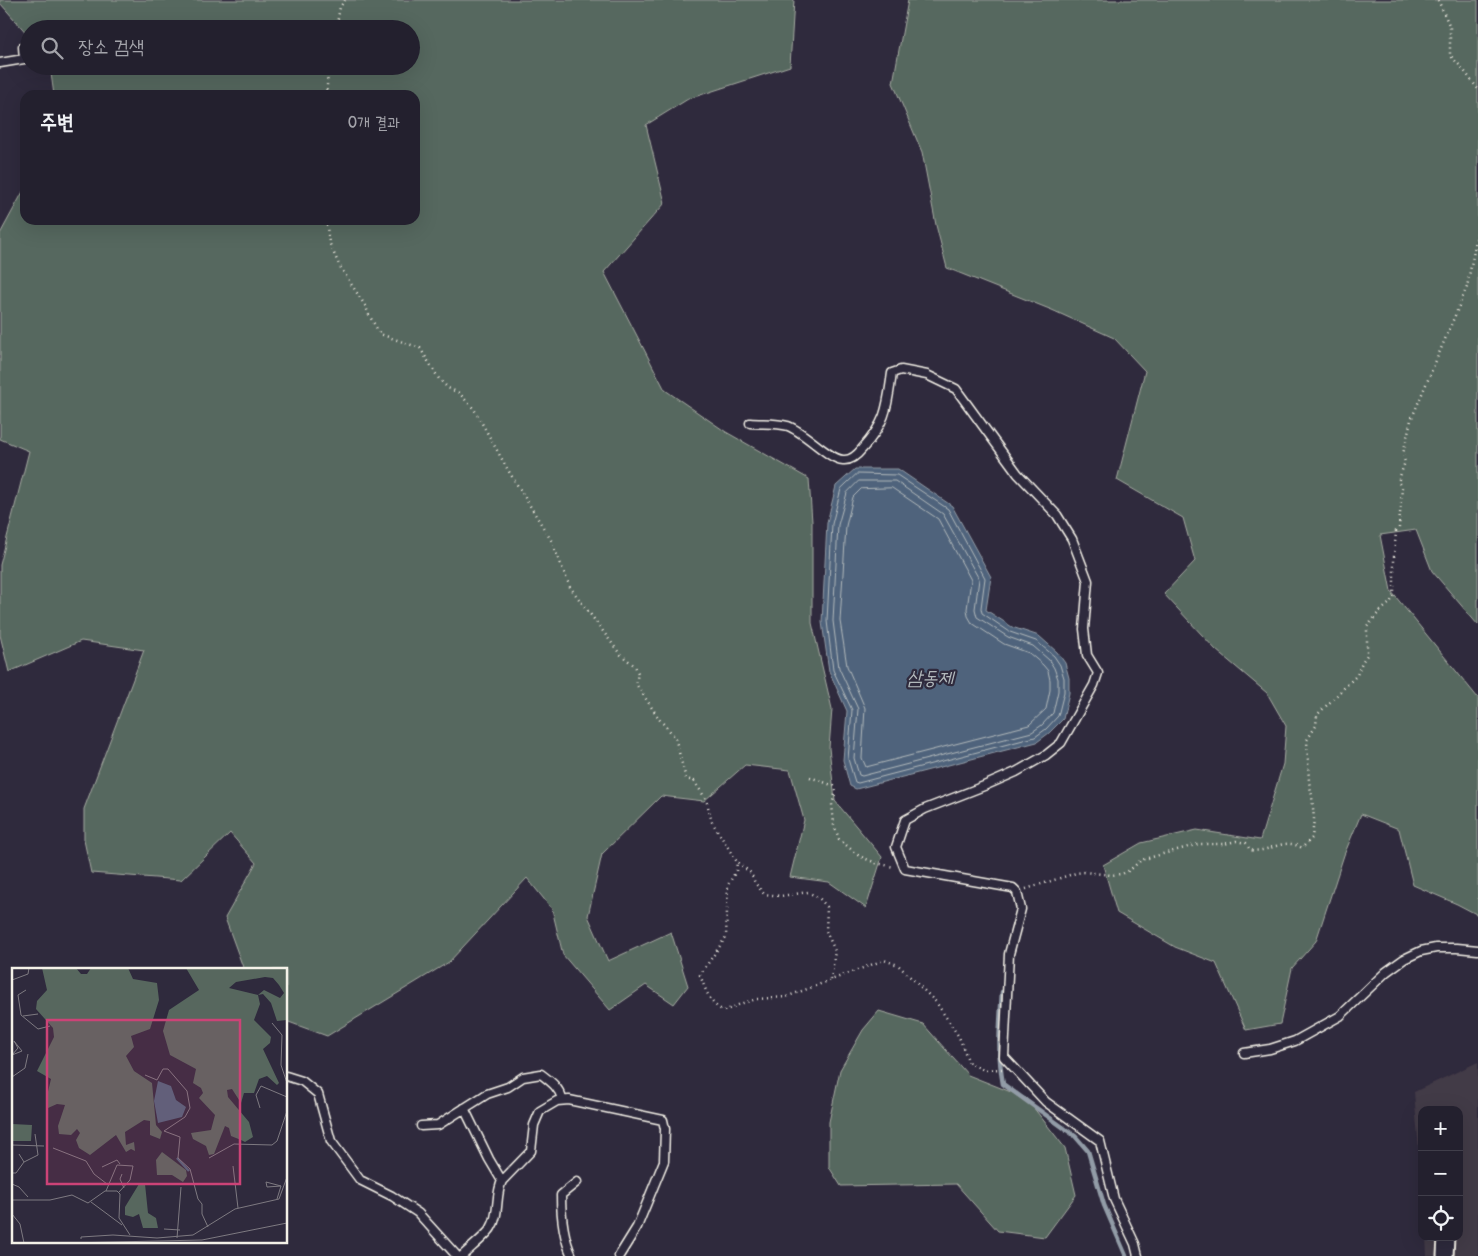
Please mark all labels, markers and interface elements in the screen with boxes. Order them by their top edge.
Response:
search box [20,20,420,75]
icon: search [38,34,66,62]
text: 장소 검색 [78,36,144,59]
text: 주변 [40,110,74,135]
text: 0개 결과 [348,114,400,133]
water label: 삼동제 [907,667,956,690]
inset map [12,968,288,1244]
map controls [1418,1106,1463,1241]
button: + [1418,1106,1463,1151]
button: − [1418,1151,1463,1196]
button: locate [1418,1196,1463,1241]

